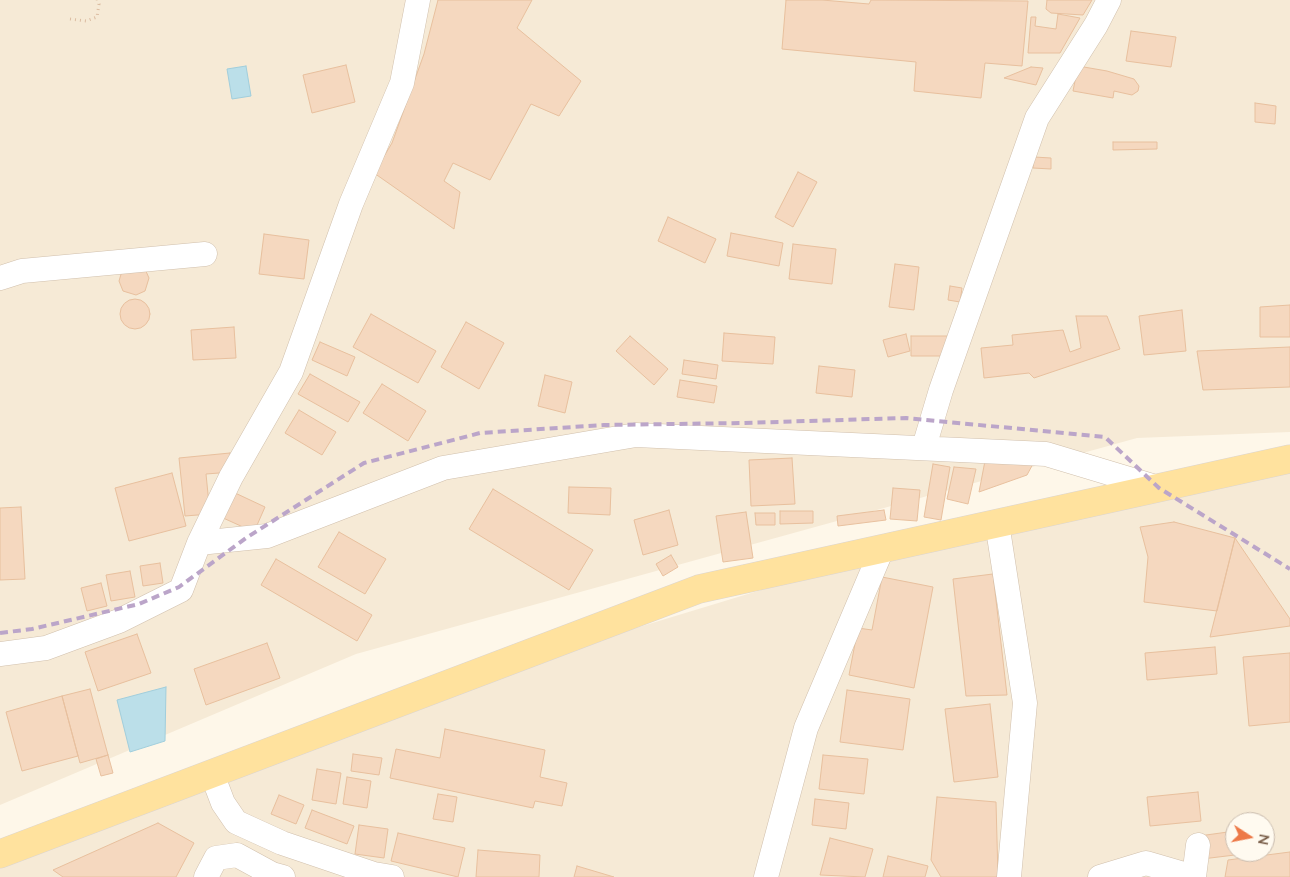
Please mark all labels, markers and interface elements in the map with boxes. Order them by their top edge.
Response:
north arrow [1225,812,1275,862]
text: N [1255,833,1274,847]

